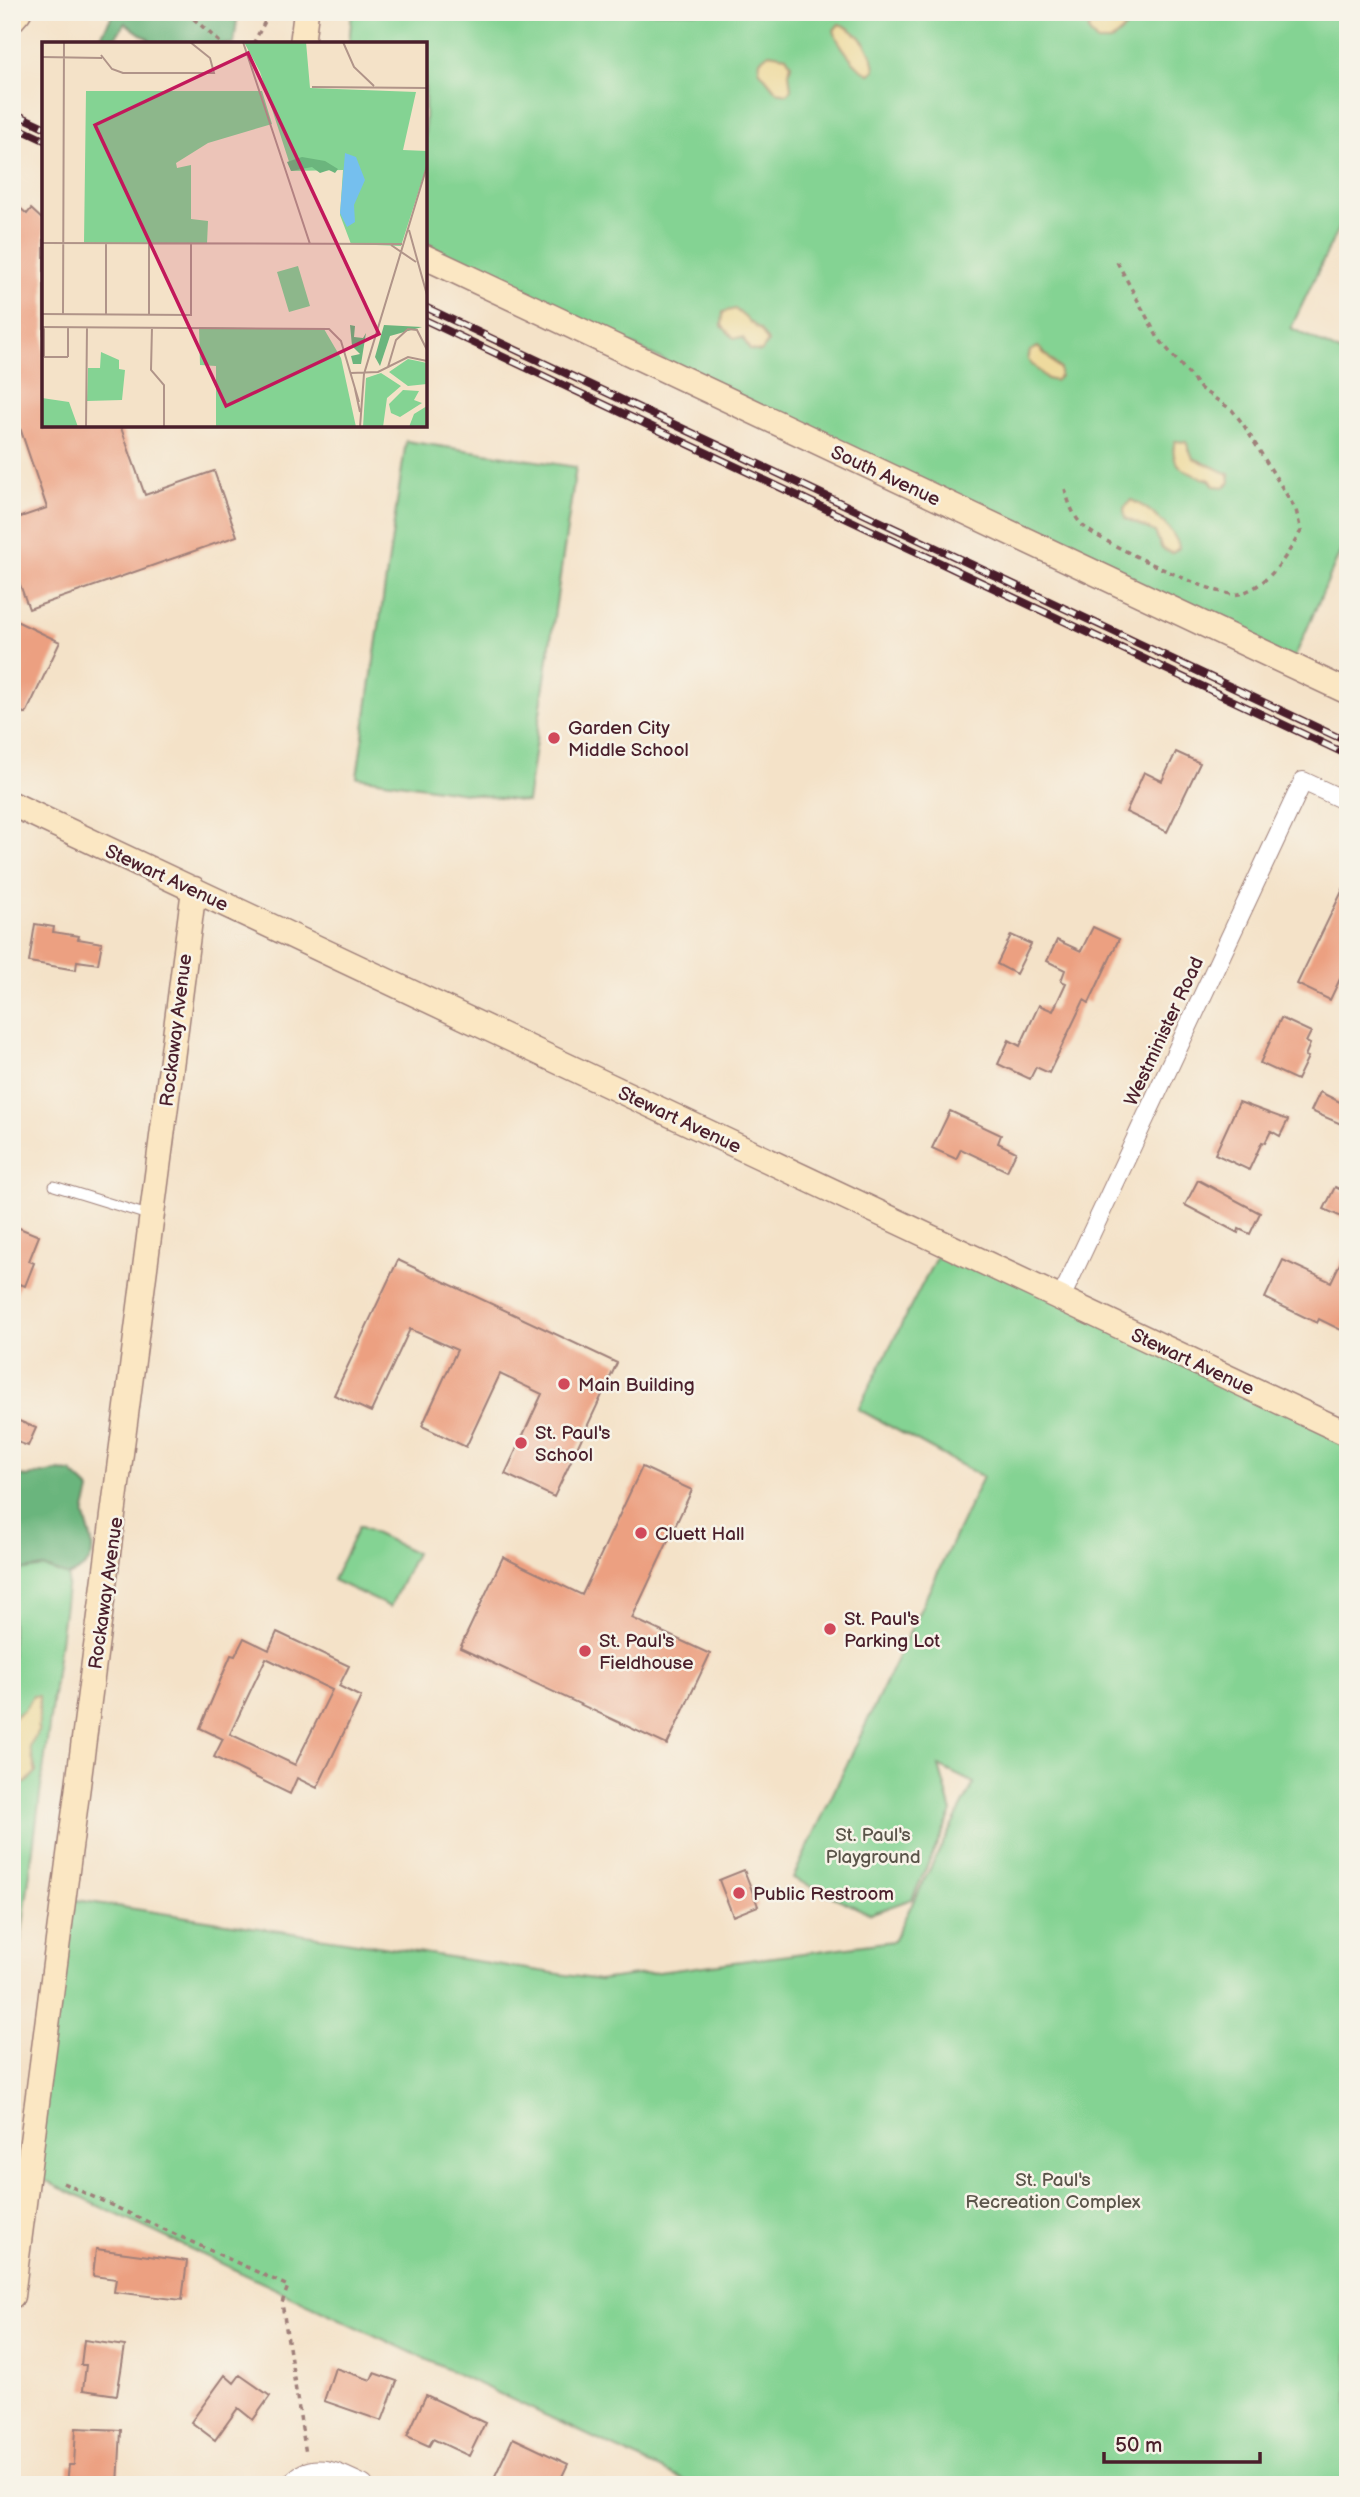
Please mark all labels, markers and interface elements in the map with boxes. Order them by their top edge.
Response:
inset map [42,42,427,427]
street label: South Avenue [827,441,944,512]
place label: Garden City Middle School [568,717,689,762]
marker: Garden City Middle School [546,730,562,746]
street label: Stewart Avenue [101,840,232,917]
street label: Rockaway Avenue [156,952,197,1108]
street label: Westminister Road [1120,953,1209,1110]
street label: Stewart Avenue [614,1082,745,1159]
street label: Stewart Avenue [1127,1324,1258,1401]
place label: Main Building [578,1374,695,1397]
marker: Main Building [556,1376,572,1392]
place label: St. Paul's School [535,1422,610,1467]
marker: St. Paul's School [513,1435,529,1451]
street label: Rockaway Avenue [84,1515,129,1671]
place label: Cluett Hall [655,1523,745,1546]
marker: Cluett Hall [633,1525,649,1541]
place label: St. Paul's Parking Lot [844,1608,940,1653]
marker: St. Paul's Parking Lot [822,1621,838,1637]
place label: St. Paul's Fieldhouse [599,1630,693,1675]
marker: St. Paul's Fieldhouse [577,1643,593,1659]
park label: St. Paul's Playground [825,1824,921,1869]
place label: Public Restroom [753,1883,894,1906]
marker: Public Restroom [731,1885,747,1901]
park label: St. Paul's Recreation Complex [965,2169,1141,2214]
scale bar [1104,2420,1260,2464]
text: 50 m [1115,2433,1162,2458]

